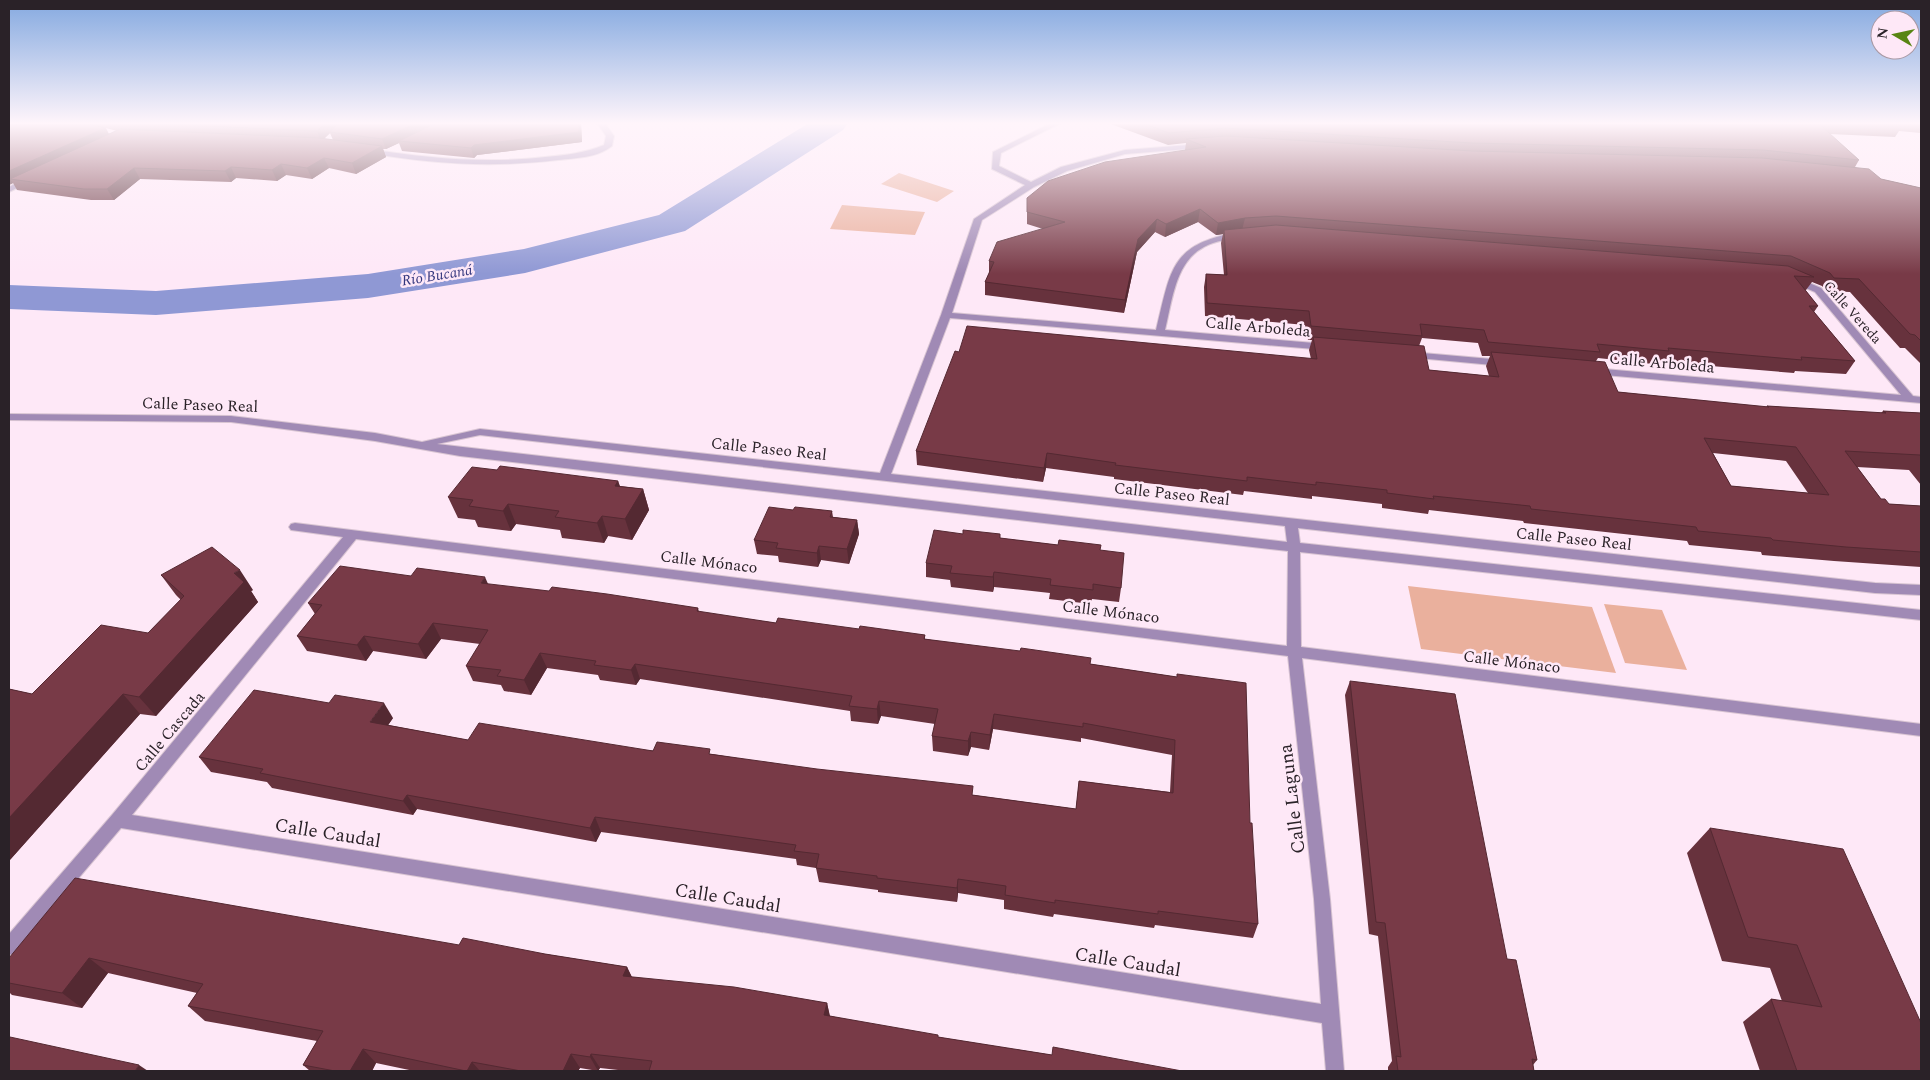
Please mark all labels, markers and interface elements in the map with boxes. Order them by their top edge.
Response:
north arrow [1870,10,1920,60]
text: N [1871,26,1894,40]
water label: Río Bucaná [400,258,475,292]
street label: Calle Vereda [1818,276,1887,349]
street label: Calle Arboleda [1204,310,1312,344]
street label: Calle Arboleda [1608,346,1716,380]
street label: Calle Paseo Real [141,391,259,419]
street label: Calle Paseo Real [710,431,828,467]
street label: Calle Paseo Real [1113,476,1231,512]
street label: Calle Paseo Real [1515,521,1633,557]
street label: Calle Mónaco [659,544,759,580]
street label: Calle Mónaco [1061,594,1161,630]
street label: Calle Mónaco [1462,644,1562,680]
street label: Calle Cascada [129,686,211,777]
street label: Calle Laguna [1271,741,1314,855]
street label: Calle Caudal [273,811,383,856]
street label: Calle Caudal [673,876,783,921]
street label: Calle Caudal [1073,940,1183,985]

